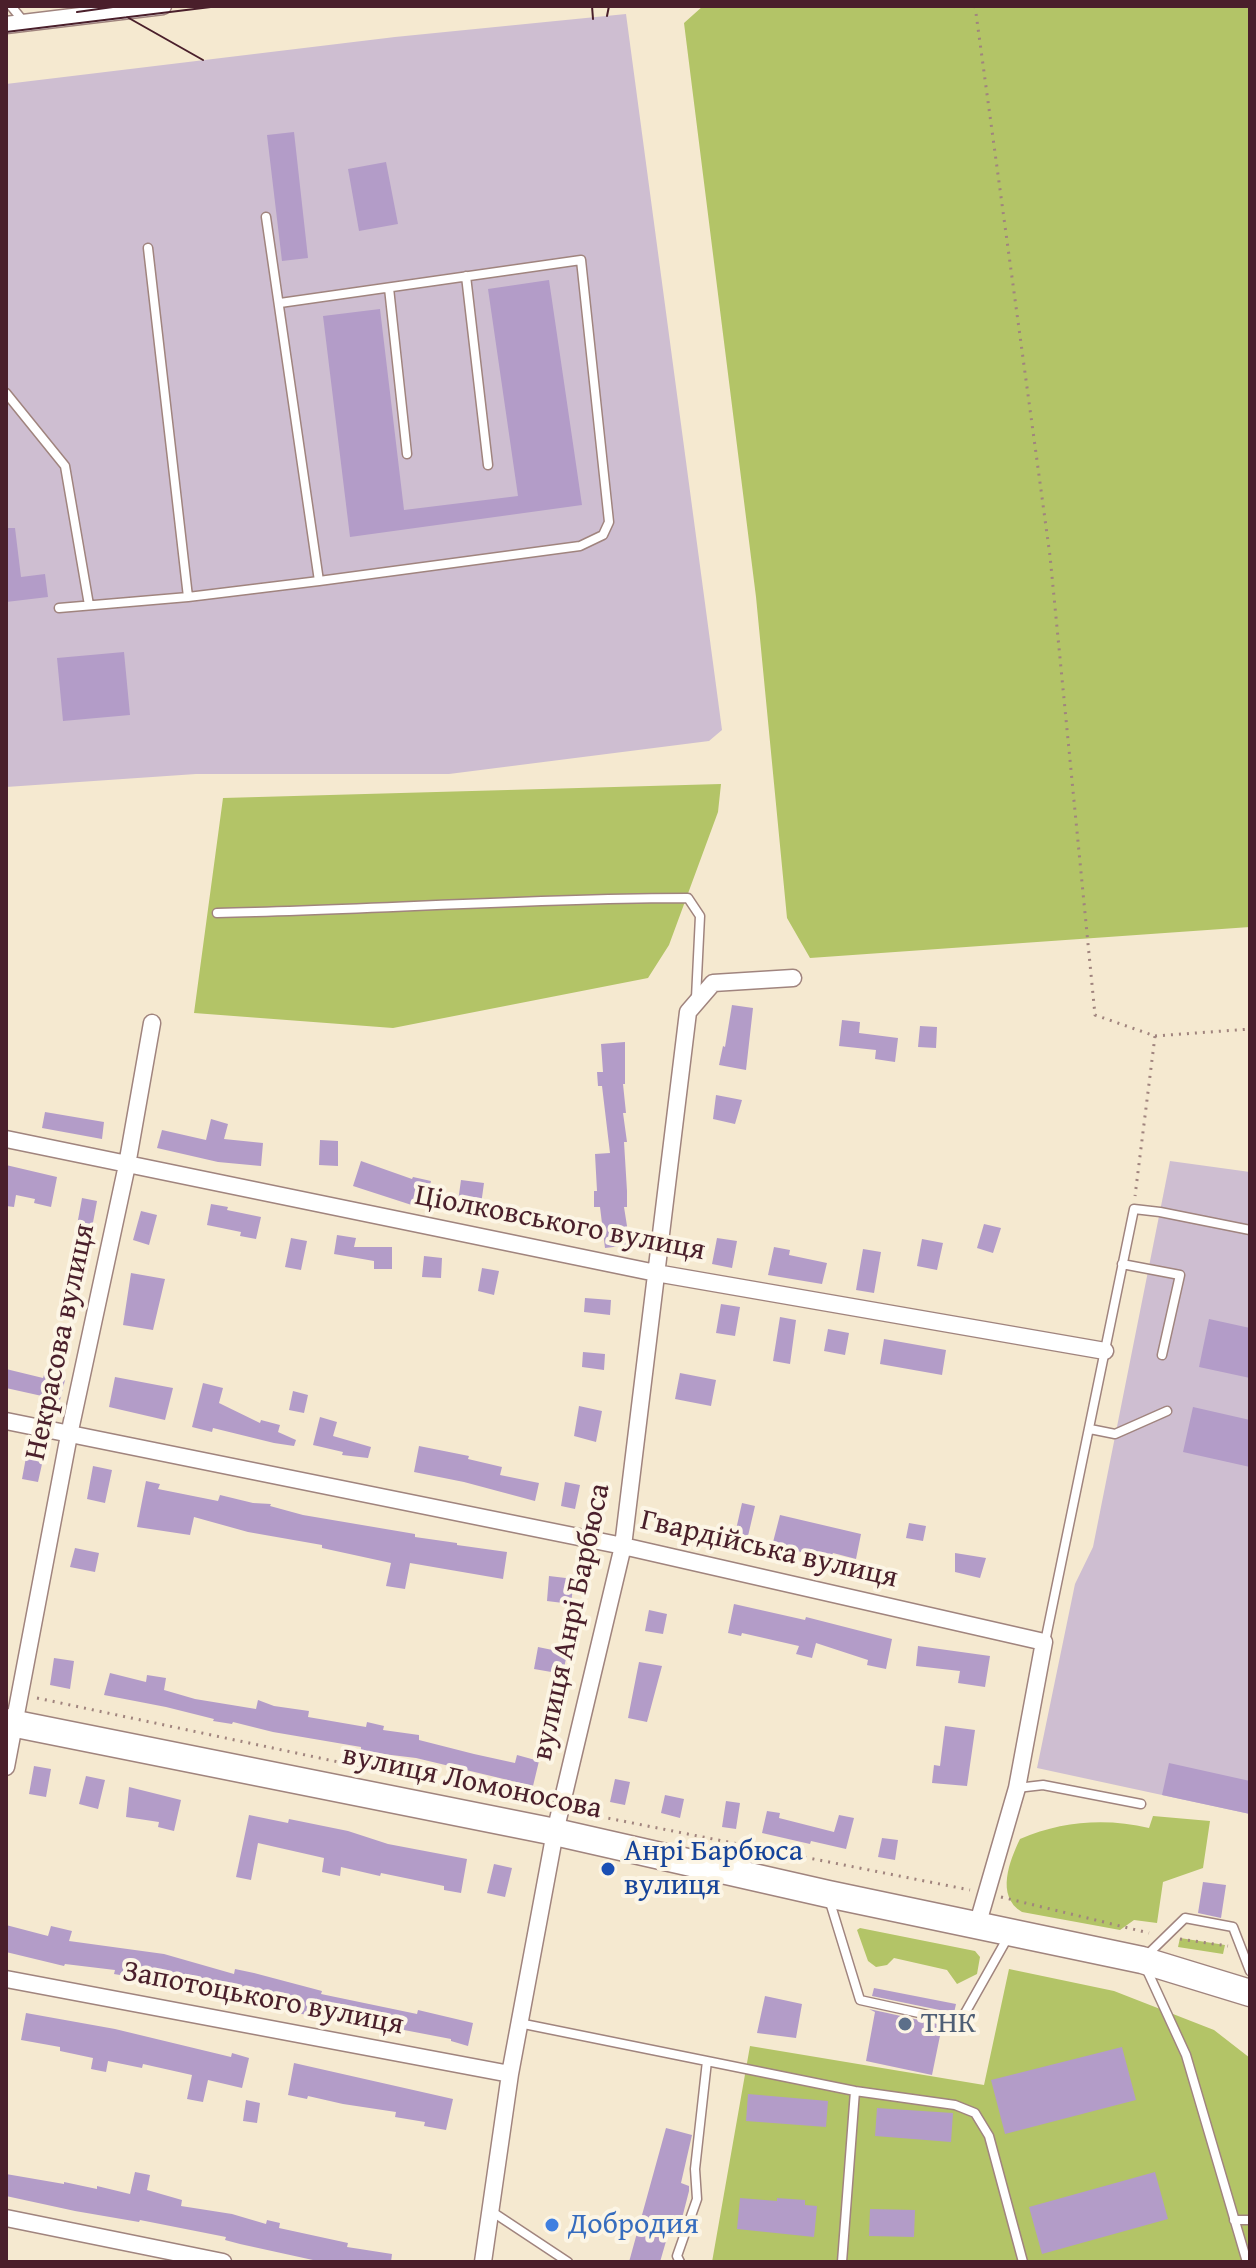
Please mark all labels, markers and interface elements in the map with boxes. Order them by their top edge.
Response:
street label: Ціолковського вулиця [412,1178,708,1270]
street label: Некрасова вулиця [18,1220,104,1464]
street label: вулиця Анрі Барбюса [525,1480,619,1764]
street label: Гвардійська вулиця [637,1503,901,1597]
street label: вулиця Ломоносова [339,1738,605,1828]
place label: Анрі Барбюса вулиця [624,1834,803,1904]
marker: Анрі Барбюса вулиця [599,1860,617,1878]
street label: Запотоцького вулиця [120,1954,406,2044]
place label: ТНК [921,2006,976,2042]
marker: ТНК [896,2015,914,2033]
place label: Добродия [568,2207,699,2243]
marker: Добродия [543,2216,561,2234]

